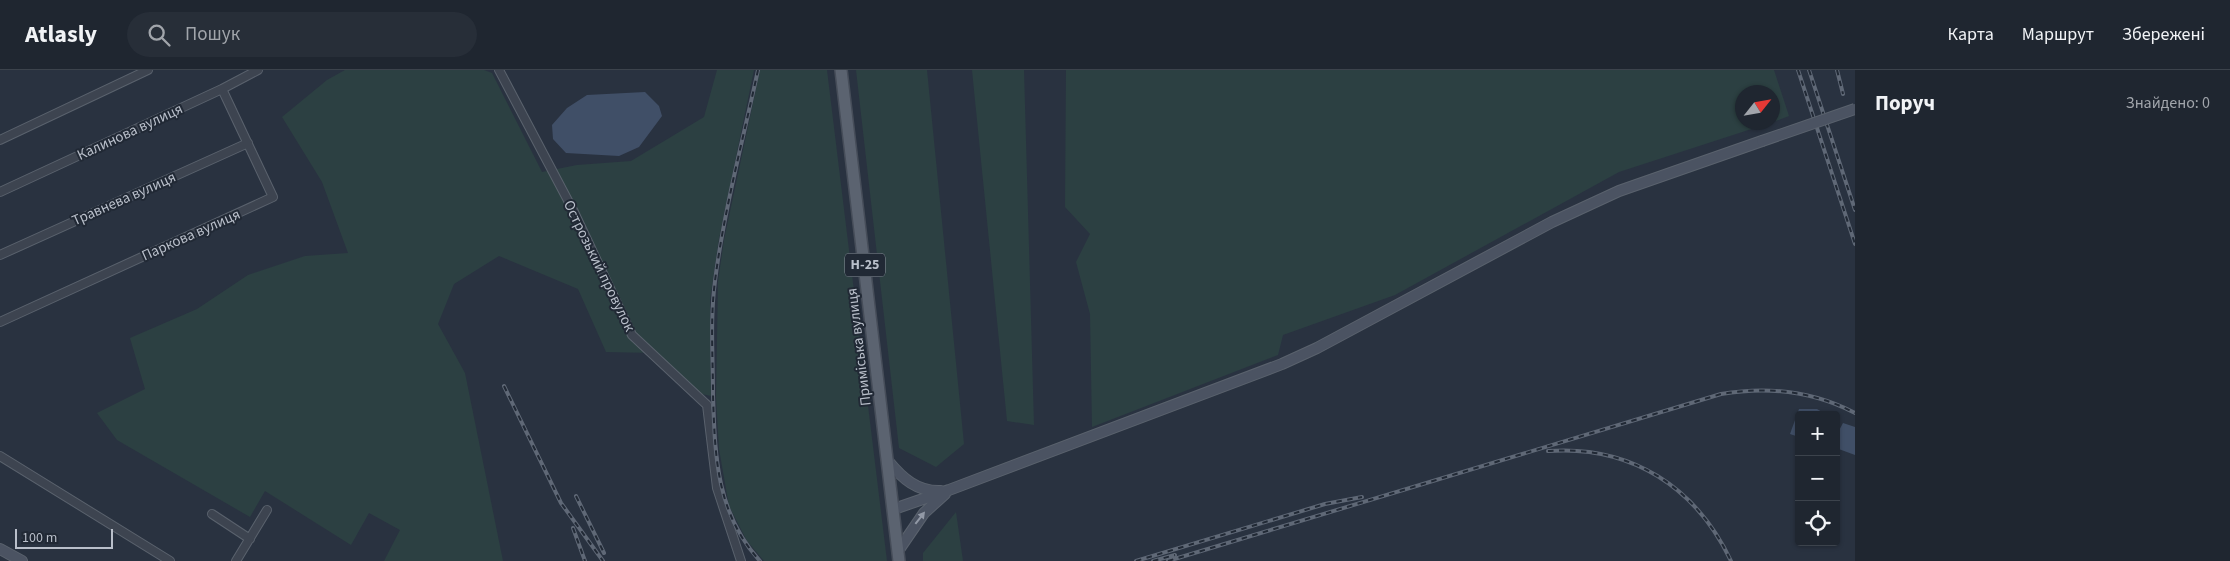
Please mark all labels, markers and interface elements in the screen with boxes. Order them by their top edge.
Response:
search box [127,12,477,57]
text: Atlasly [25,17,97,52]
icon: search [145,21,173,49]
text: Пошук [185,21,240,48]
text: Карта [1948,22,1994,47]
text: Маршрут [2022,22,2094,47]
text: Збережені [2122,22,2205,47]
north arrow [1735,85,1780,130]
text: Поруч [1875,88,1935,118]
text: Знайдено: 0 [2126,92,2210,114]
street label: Калинова вулиця [74,98,186,166]
street label: Травнева вулиця [69,167,179,231]
street label: Острозький провулок [558,197,640,336]
street label: Паркова вулиця [138,204,244,266]
road number: Н-25 [845,254,885,276]
street label: Приміська вулиця [841,287,877,407]
map controls [1795,411,1840,546]
button: + [1795,411,1840,456]
button: − [1795,456,1840,501]
button: locate [1795,501,1840,546]
one-way arrow [915,512,926,525]
scale bar [15,526,112,549]
text: 100 m [22,528,57,548]

